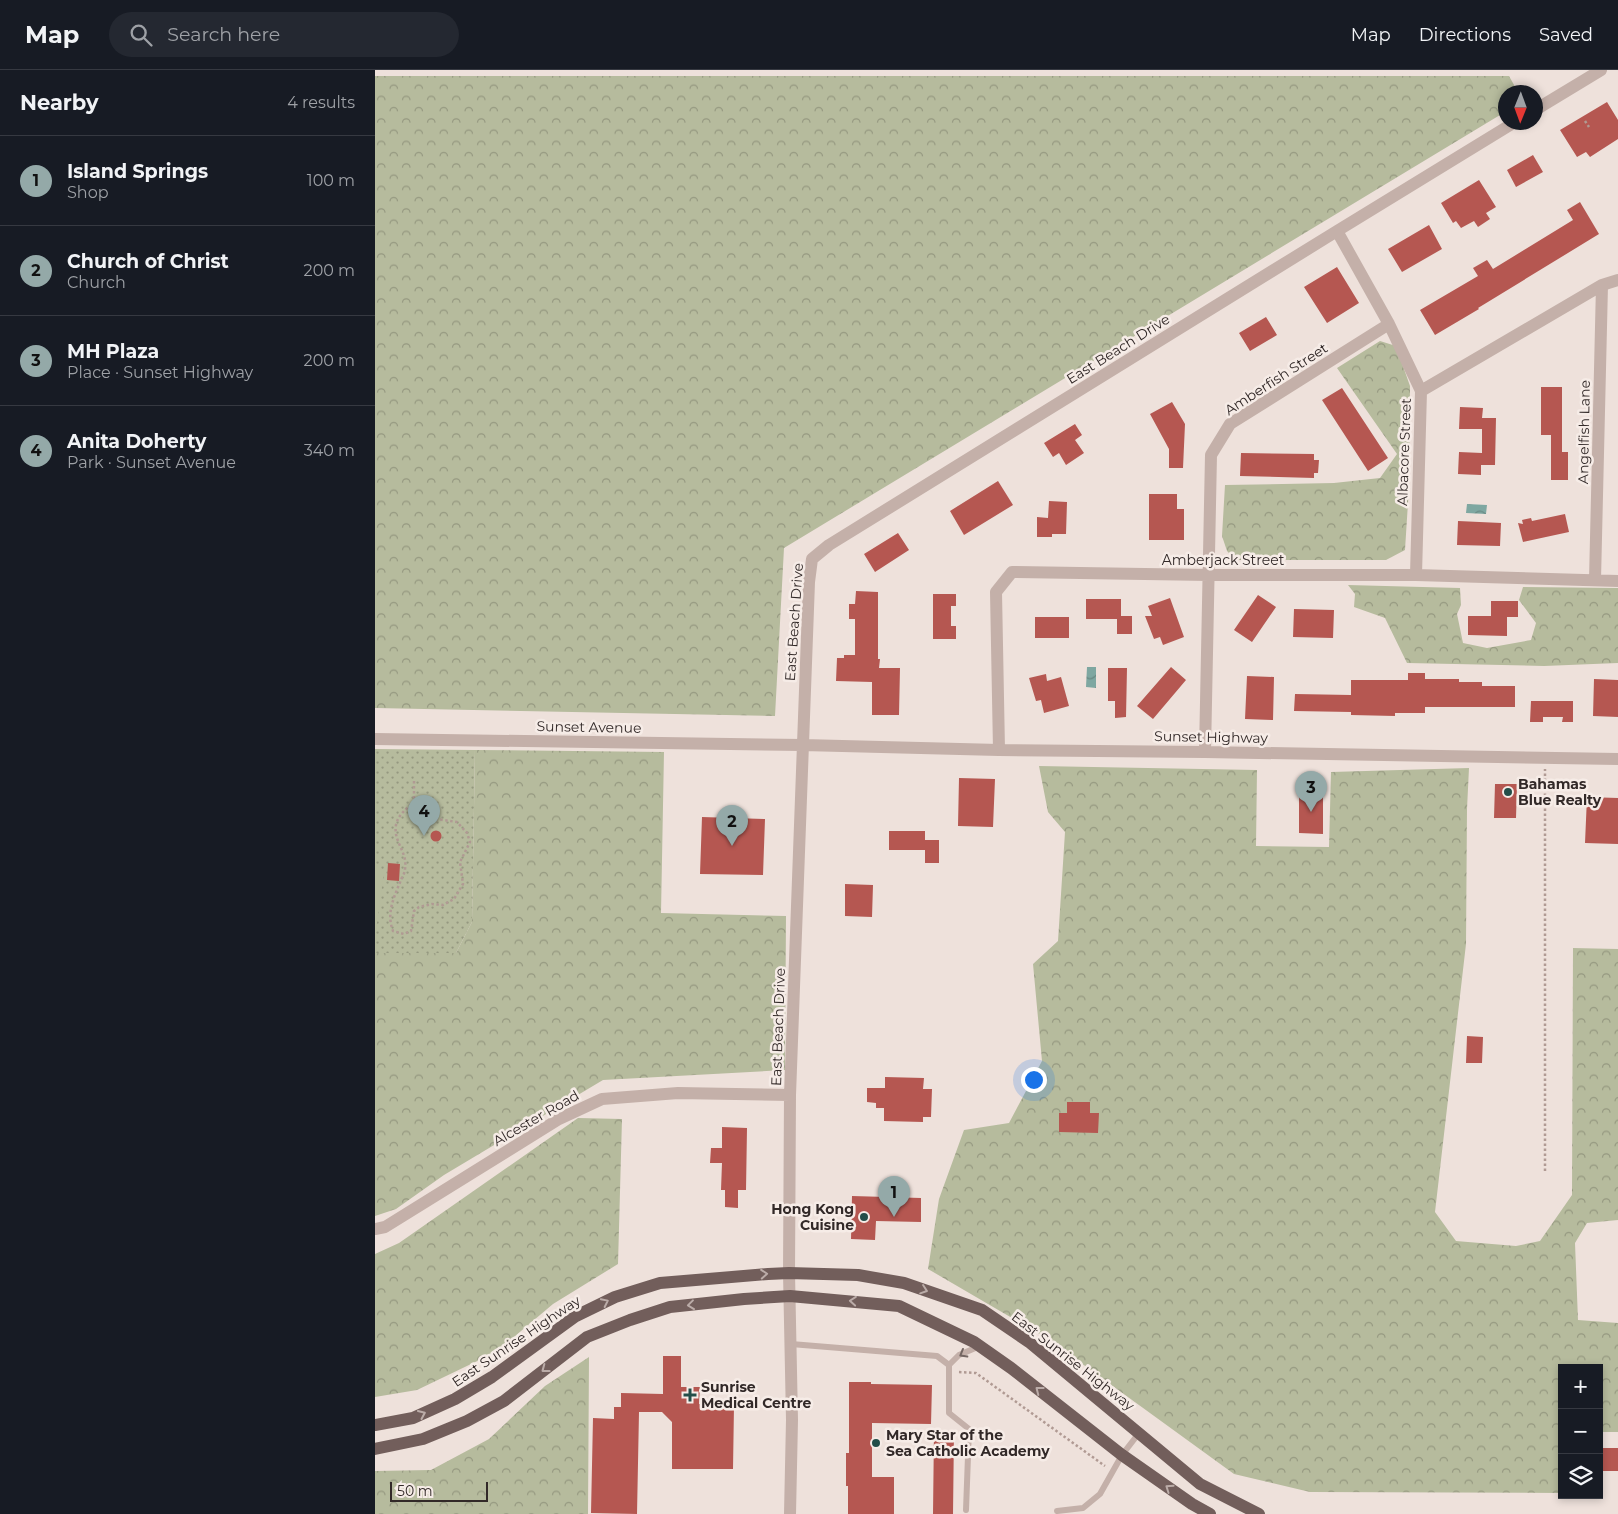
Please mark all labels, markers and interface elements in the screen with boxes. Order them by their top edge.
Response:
search box [109,12,459,57]
text: Map [25,20,79,49]
icon: search [127,21,155,49]
text: Search here [167,23,280,46]
text: Map [1351,24,1391,46]
text: Directions [1419,24,1511,46]
text: Saved [1539,24,1593,46]
north arrow [1498,85,1543,130]
text: Nearby [20,90,99,115]
text: 4 results [287,93,355,112]
text: Island Springs [67,160,208,183]
text: 1 [33,171,39,190]
text: 100 m [307,171,355,190]
text: Shop [67,183,109,202]
text: Church of Christ [67,250,229,273]
text: 2 [31,261,41,280]
text: 200 m [304,261,355,280]
text: Church [67,273,126,292]
street label: East Beach Drive [1063,310,1173,388]
street label: Amberfish Street [1221,339,1331,419]
text: MH Plaza [67,340,159,363]
text: 3 [31,351,41,370]
text: 200 m [304,351,355,370]
text: Place · Sunset Highway [67,363,253,382]
street label: Angelfish Lane [1574,380,1594,484]
street label: Albacore Street [1393,397,1415,506]
text: Anita Doherty [67,430,206,453]
text: 4 [30,441,42,460]
text: 340 m [304,441,355,460]
text: Park · Sunset Avenue [67,453,236,472]
street label: Amberjack Street [1162,551,1285,569]
street label: East Beach Drive [781,562,807,682]
street label: Sunset Avenue [536,717,642,737]
street label: Sunset Highway [1154,727,1268,747]
pin: 3 [1295,771,1327,812]
place label: Bahamas Blue Realty [1518,775,1602,809]
marker: Bahamas Blue Realty [1502,786,1514,798]
pin: 4 [408,795,440,836]
pin: 2 [716,805,748,846]
street label: East Beach Drive [767,968,789,1086]
your location [1021,1067,1047,1093]
street label: Alcester Road [490,1086,582,1150]
pin: 1 [878,1176,910,1217]
place label: Hong Kong Cuisine [771,1200,854,1234]
marker: Hong Kong Cuisine [858,1211,870,1223]
one-way arrow [760,1269,768,1280]
one-way arrow [920,1284,928,1294]
street label: East Sunrise Highway [448,1291,584,1391]
one-way arrow [849,1296,857,1307]
one-way arrow [600,1298,609,1308]
one-way arrow [687,1299,695,1310]
street label: East Sunrise Highway [1008,1307,1138,1415]
one-way arrow [960,1348,969,1358]
one-way arrow [542,1364,551,1372]
map controls [1558,1364,1603,1499]
button: + [1558,1364,1603,1409]
place label: Sunrise Medical Centre [701,1378,812,1412]
one-way arrow [1035,1387,1045,1396]
marker: Sunrise Medical Centre [683,1388,697,1402]
one-way arrow [417,1409,426,1420]
button: − [1558,1409,1603,1454]
place label: Mary Star of the Sea Catholic Academy [886,1426,1050,1460]
marker: Mary Star of the Sea Catholic Academy [870,1437,882,1449]
button: layers [1558,1454,1603,1499]
scale bar [390,1479,487,1502]
text: 50 m [397,1482,433,1500]
one-way arrow [1165,1485,1175,1494]

